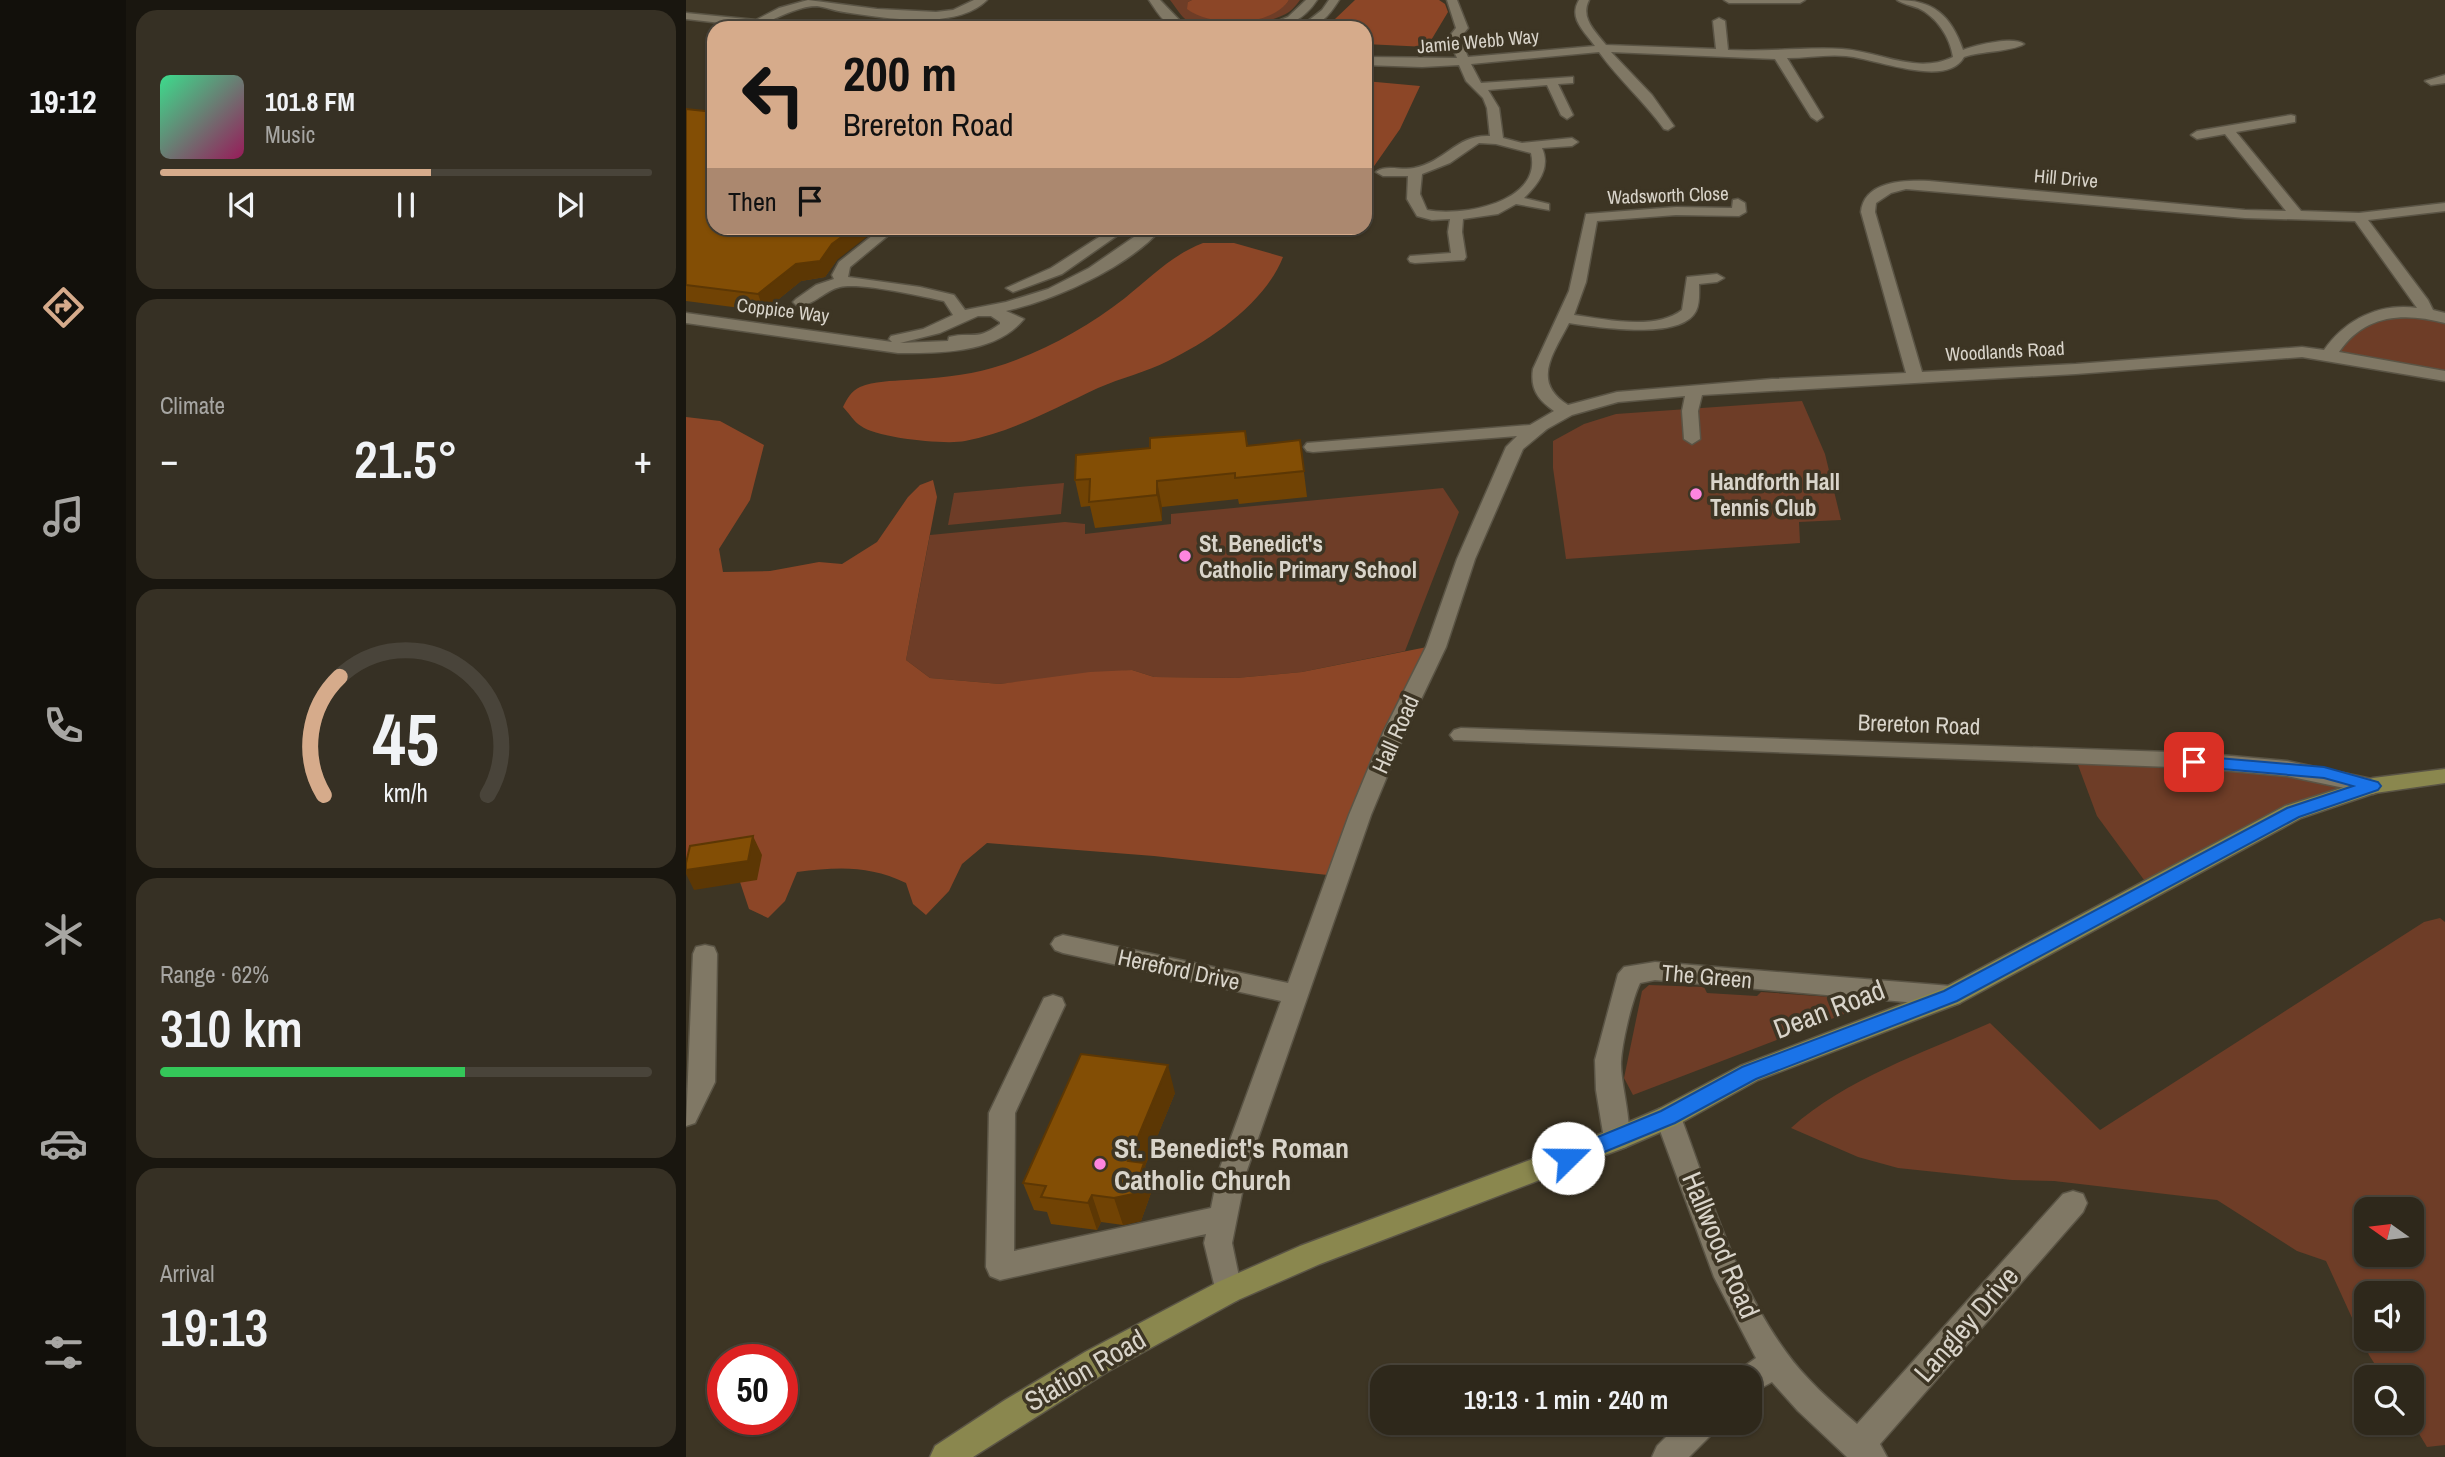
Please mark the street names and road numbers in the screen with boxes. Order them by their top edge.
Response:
street label: Jamie Webb Way [1416,23,1540,59]
street label: Hill Drive [2033,162,2099,194]
street label: Wadsworth Close [1607,180,1729,210]
street label: Coppice Way [735,291,831,329]
street label: Woodlands Road [1945,335,2065,367]
street label: Hall Road [1364,690,1426,778]
street label: Brereton Road [1857,706,1981,742]
street label: Hereford Drive [1115,941,1243,997]
street label: The Green [1661,957,1753,995]
street label: Dean Road [1768,970,1890,1048]
street label: Hallwood Road [1673,1166,1769,1324]
street label: Langley Drive [1905,1258,2027,1390]
street label: Station Road [1017,1320,1153,1420]

